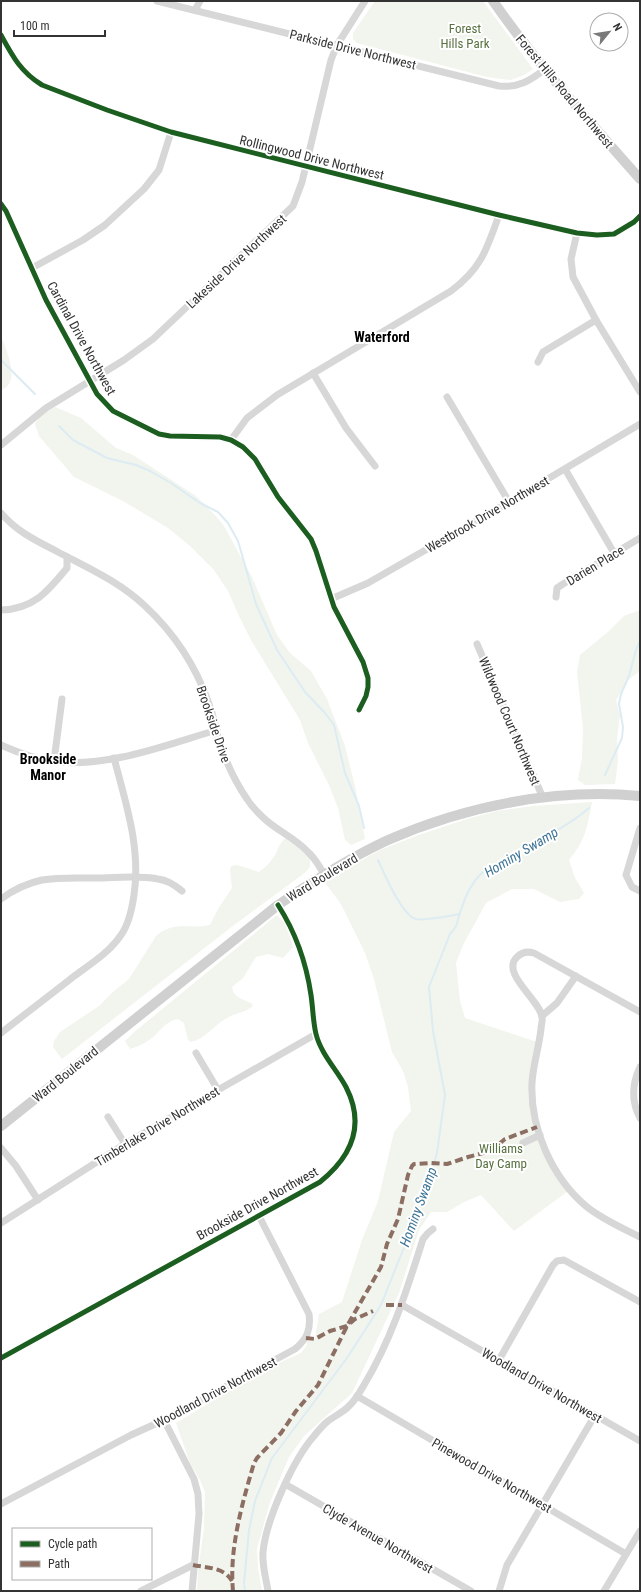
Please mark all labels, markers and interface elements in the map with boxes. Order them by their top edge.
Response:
scale bar [14,12,105,38]
north arrow [589,12,629,52]
text: 100 m [20,19,50,33]
park label: Forest Hills Park [440,21,490,51]
text: N [610,21,625,34]
street label: Parkside Drive Northwest [288,27,418,73]
street label: Forest Hills Road Northwest [513,31,617,151]
street label: Rollingwood Drive Northwest [238,132,386,183]
street label: Lakeside Drive Northwest [183,211,289,311]
street label: Cardinal Drive Northwest [44,279,119,398]
district label: Waterford [354,329,410,345]
street label: Westbrook Drive Northwest [423,473,552,556]
street label: Darien Place [564,542,627,588]
street label: Wildwood Court Northwest [476,655,543,788]
street label: Brookside Drive [193,684,234,765]
district label: Brookside Manor [20,751,76,783]
water label: Hominy Swamp [481,824,561,880]
street label: Ward Boulevard [284,850,360,904]
street label: Ward Boulevard [29,1043,101,1105]
street label: Timberlake Drive Northwest [92,1083,222,1169]
park label: Williams Day Camp [475,1141,527,1171]
street label: Brookside Drive Northwest [194,1164,321,1243]
water label: Hominy Swamp [396,1165,440,1249]
street label: Woodland Drive Northwest [479,1345,605,1426]
street label: Woodland Drive Northwest [152,1354,279,1431]
street label: Pinewood Drive Northwest [429,1435,554,1516]
street label: Clyde Avenue Northwest [320,1501,436,1576]
legend [12,1528,152,1580]
text: Cycle path [48,1537,98,1551]
text: Path [48,1557,70,1571]

